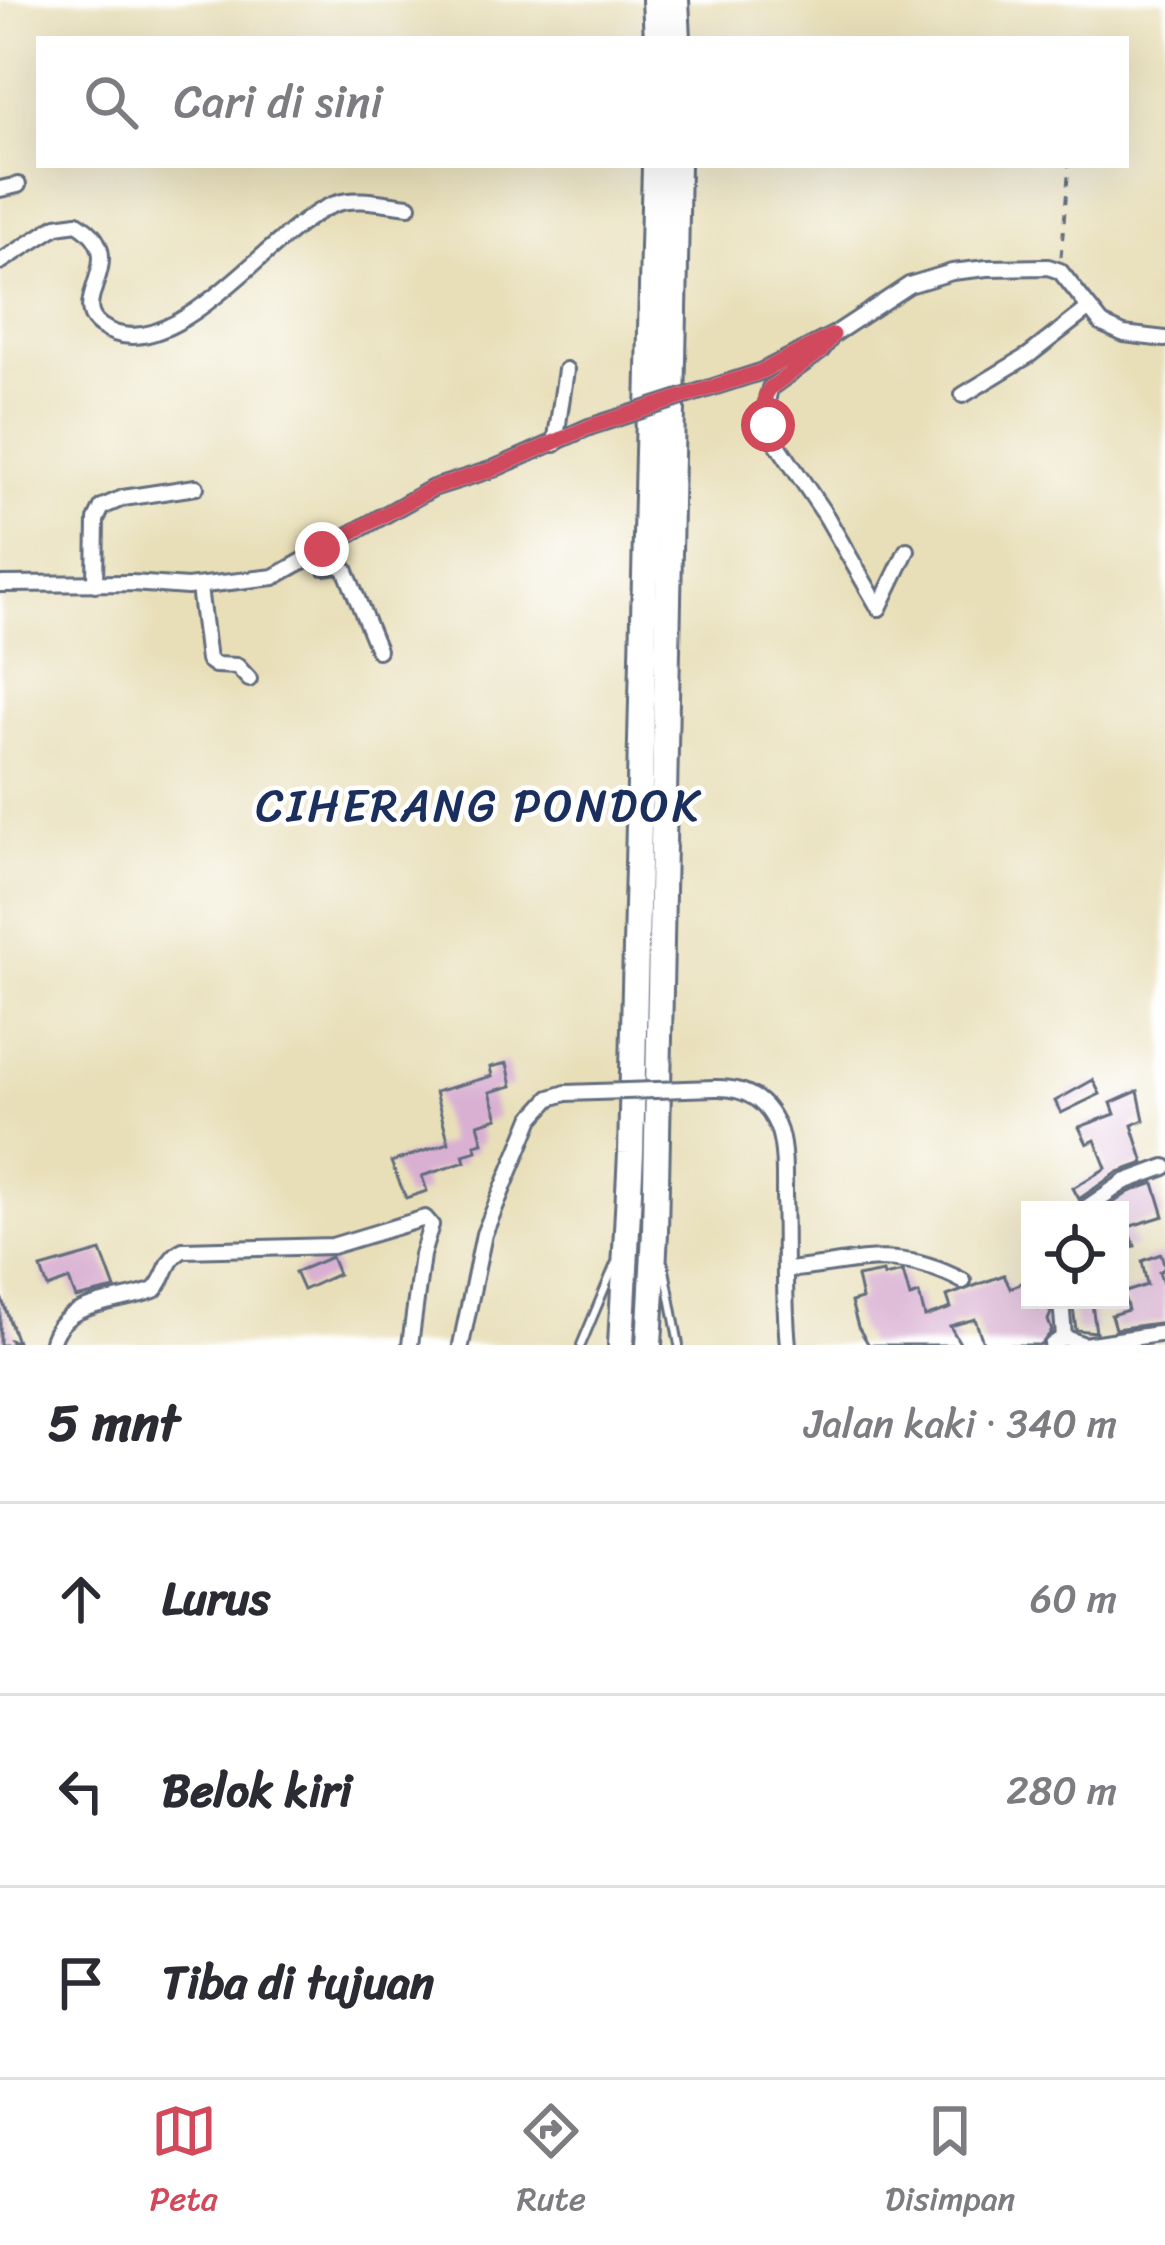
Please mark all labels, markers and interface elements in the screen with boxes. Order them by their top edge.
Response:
search box [36,36,1129,168]
text: Cari di sini [174,62,383,142]
icon: search [78,69,144,135]
route start [741,398,795,452]
route end [295,522,349,576]
district label: CIHERANG PONDOK [256,766,702,846]
map controls [1021,1201,1129,1309]
button: locate [1021,1201,1129,1309]
text: 5 mnt [48,1378,180,1468]
text: Jalan kaki · 340 m [804,1389,1117,1458]
text: Lurus [162,1559,270,1639]
text: 60 m [1030,1564,1117,1633]
icon: ahead [48,1566,114,1632]
text: Belok kiri [162,1751,352,1831]
text: 280 m [1006,1756,1117,1825]
icon: left [48,1758,114,1824]
text: Tiba di tujuan [162,1943,434,2023]
icon: arrive [48,1950,114,2016]
tab: Peta [150,2098,218,2228]
tab: Rute [517,2098,586,2228]
tab: Disimpan [885,2098,1015,2228]

